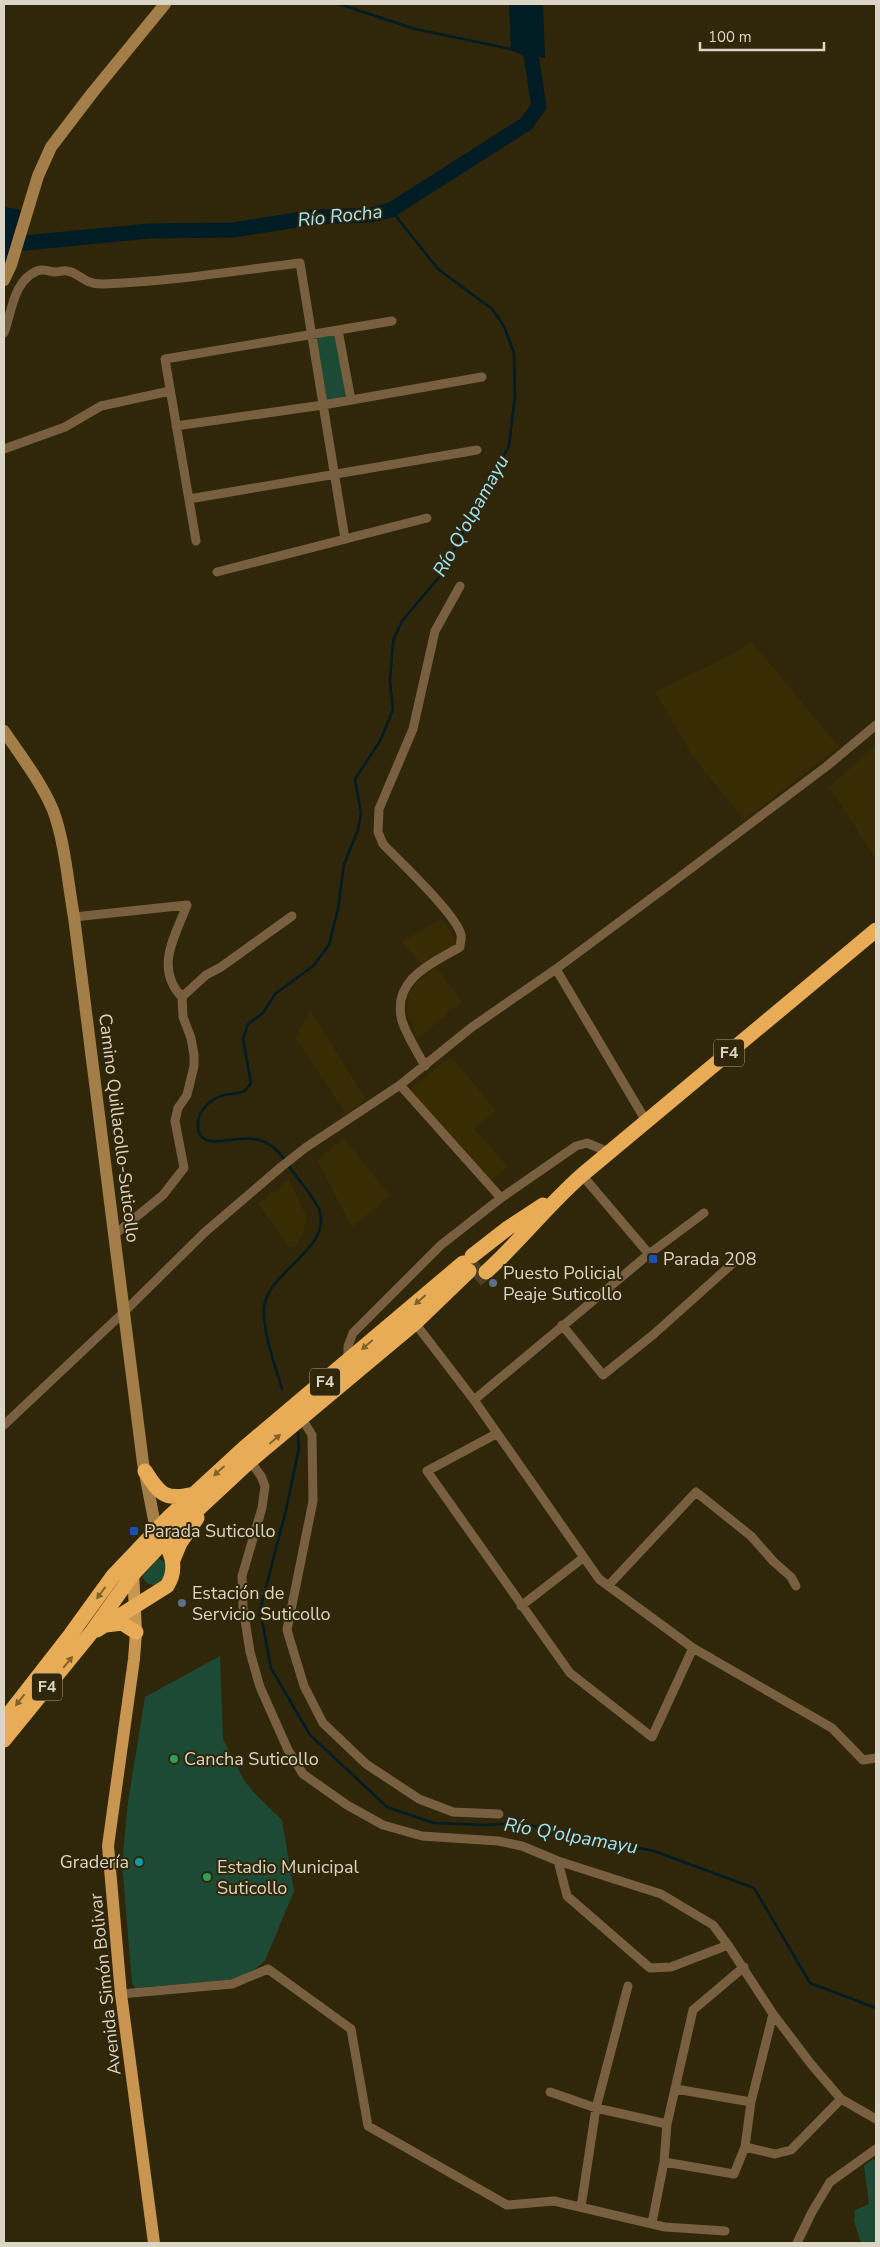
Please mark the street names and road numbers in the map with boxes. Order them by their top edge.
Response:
street label: Camino Quillacollo-Suticollo [93,1012,145,1244]
road number: F4 [714,1040,744,1066]
road number: F4 [310,1368,340,1395]
road number: F4 [32,1674,62,1700]
street label: Avenida Simón Bolivar [83,1891,126,2076]

